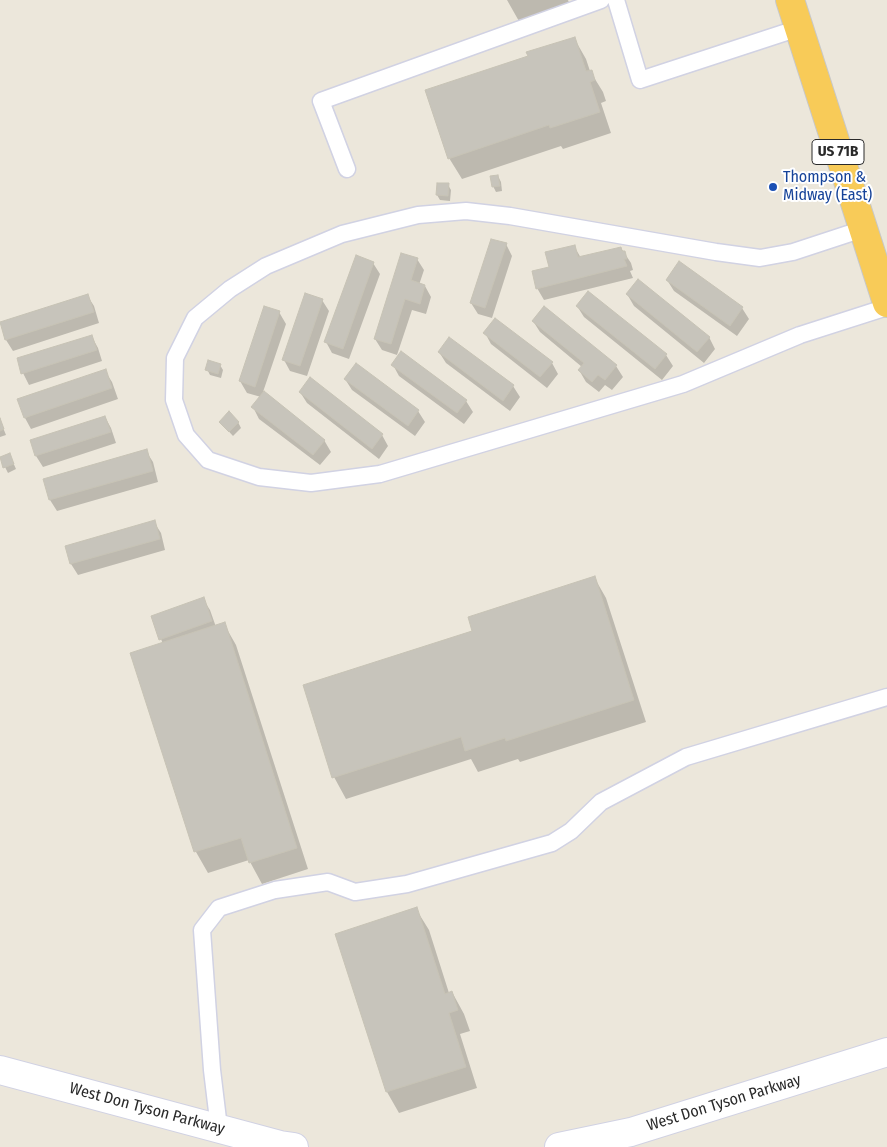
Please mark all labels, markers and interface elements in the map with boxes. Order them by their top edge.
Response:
road number: US 71B [812,140,864,164]
place label: Thompson & Midway (East) [783,168,872,206]
marker: Thompson & Midway (East) [767,181,779,193]
street label: West Don Tyson Parkway [645,1070,803,1136]
street label: West Don Tyson Parkway [67,1079,227,1139]

